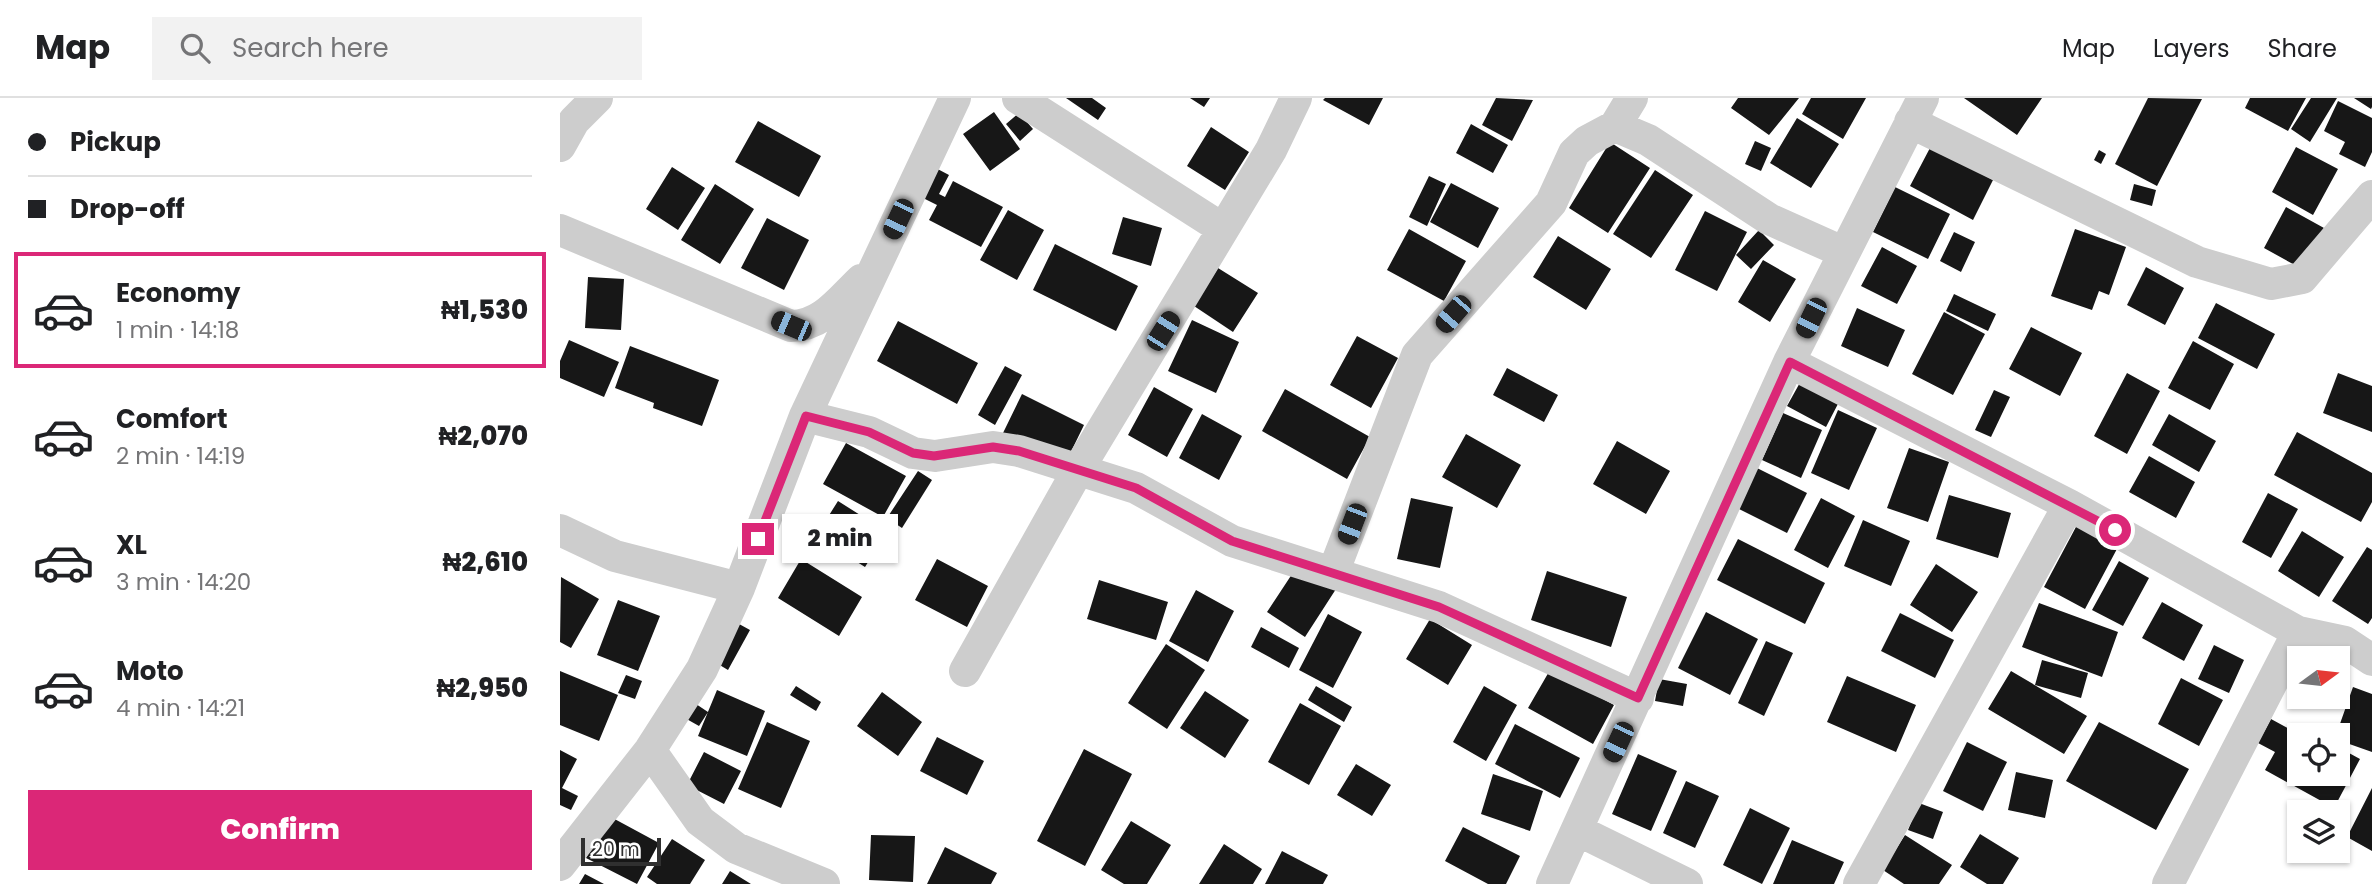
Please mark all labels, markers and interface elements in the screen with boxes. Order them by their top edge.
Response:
search box [152,17,642,80]
text: Map [35,24,110,71]
icon: search [176,29,214,67]
text: Search here [232,30,389,66]
text: Map [2062,32,2115,65]
text: Layers [2153,32,2229,65]
text: Share [2267,32,2337,65]
text: Pickup [70,124,161,160]
text: Drop-off [70,191,185,227]
car [880,196,917,242]
text: Economy [116,275,240,311]
icon: car [32,279,95,342]
car [1432,291,1475,337]
text: ₦1,530 [441,292,528,328]
car [1793,295,1830,341]
car [768,308,815,344]
car [1143,308,1184,354]
text: 1 min · 14:18 [116,314,239,346]
text: Comfort [116,401,228,437]
icon: car [32,405,95,468]
text: ₦2,070 [439,418,528,454]
text: 2 min · 14:19 [116,440,245,472]
car [1335,501,1370,547]
callout: 2 min [782,514,898,564]
route start [2099,514,2131,546]
text: 2 min [808,522,872,554]
route end [742,523,774,555]
text: XL [116,527,147,563]
icon: car [32,531,95,594]
text: ₦2,610 [443,544,528,580]
text: 3 min · 14:20 [116,566,251,598]
north arrow [2287,646,2350,709]
map controls [2287,646,2350,863]
text: Moto [116,653,184,689]
icon: car [32,657,95,720]
text: ₦2,950 [436,670,528,706]
text: 4 min · 14:21 [116,692,245,724]
car [1600,719,1637,765]
button: locate [2287,723,2350,786]
button: Confirm [28,790,532,870]
button: layers [2287,800,2350,863]
scale bar [581,835,662,867]
text: 20 m [592,836,640,863]

